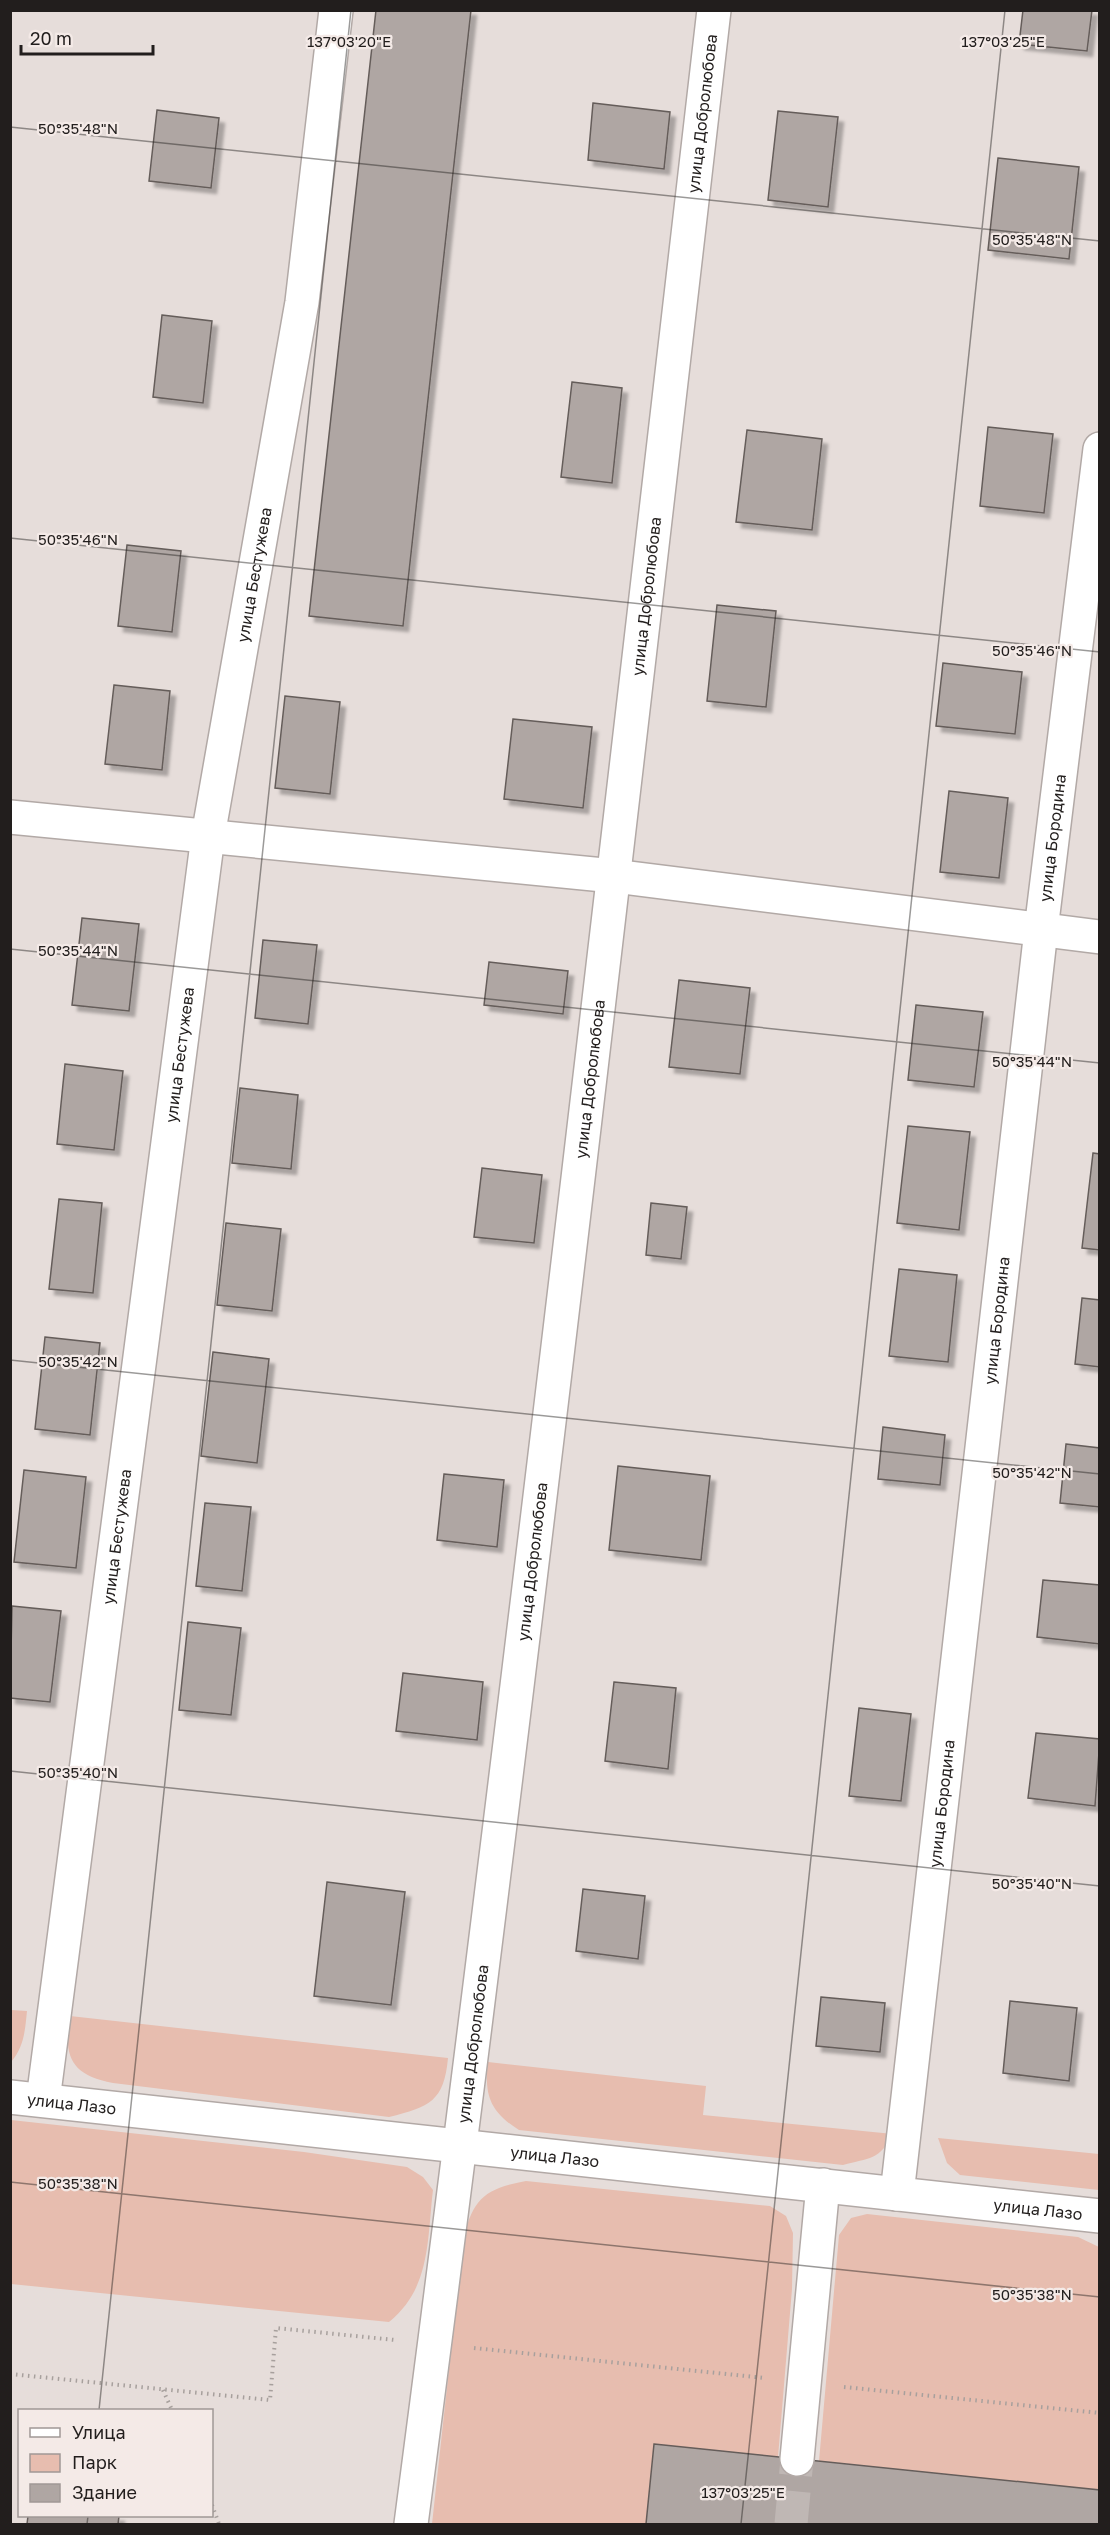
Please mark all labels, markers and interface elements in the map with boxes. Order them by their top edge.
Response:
scale bar [21,18,153,56]
text: 20 m [30,27,72,49]
text: 137°03'20"E [307,32,391,50]
text: 137°03'25"E [961,32,1045,50]
street label: улица Добролюбова [683,33,721,194]
text: 50°35'48"N [38,119,118,137]
text: 50°35'48"N [992,230,1072,248]
street label: улица Бестужева [232,506,276,644]
street label: улица Добролюбова [627,516,665,677]
text: 50°35'46"N [38,530,118,548]
text: 50°35'46"N [992,641,1072,659]
street label: улица Бородина [1035,773,1070,903]
text: 50°35'44"N [38,941,118,959]
street label: улица Бестужева [161,986,198,1124]
street label: улица Добролюбова [570,998,609,1160]
text: 50°35'44"N [992,1052,1072,1070]
street label: улица Бородина [979,1256,1014,1386]
text: 50°35'42"N [38,1352,118,1370]
text: 50°35'42"N [992,1463,1072,1481]
street label: улица Бестужева [98,1468,135,1606]
street label: улица Добролюбова [513,1481,552,1642]
street label: улица Бородина [924,1738,959,1869]
text: 50°35'40"N [38,1763,118,1781]
text: 50°35'40"N [992,1874,1072,1892]
street label: улица Добролюбова [453,1963,493,2125]
street label: улица Лазо [26,2089,117,2119]
street label: улица Лазо [509,2142,600,2171]
text: 50°35'38"N [38,2174,118,2192]
street label: улица Лазо [992,2194,1083,2224]
text: 50°35'38"N [992,2285,1072,2303]
legend [18,2409,213,2517]
text: Улица [72,2421,126,2443]
text: Парк [72,2451,117,2473]
text: Здание [72,2481,137,2503]
text: 137°03'25"E [701,2483,785,2501]

